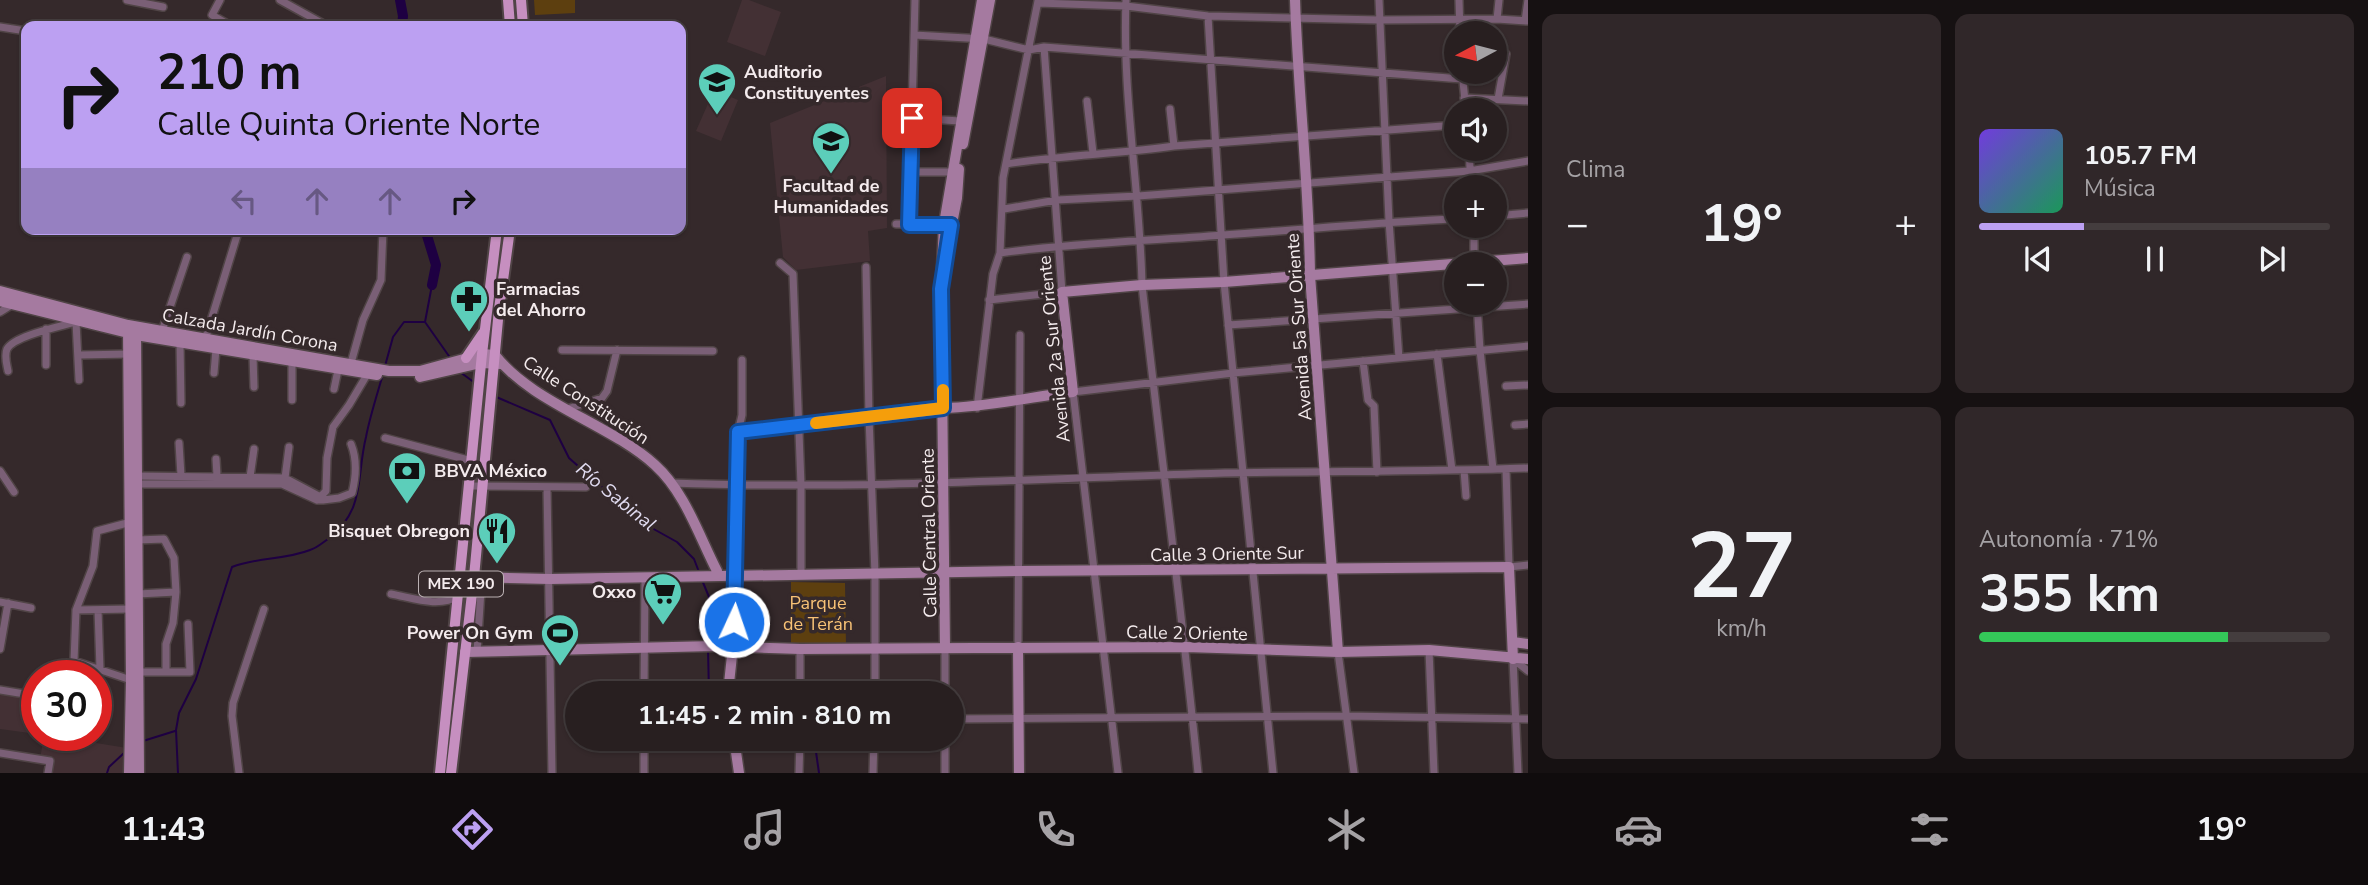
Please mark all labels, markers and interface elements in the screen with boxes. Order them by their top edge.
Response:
north arrow [1444,21,1507,84]
map controls [1444,21,1507,315]
text: 210 m [157,39,301,106]
icon: right [42,49,133,140]
place label: Auditorio Constituyentes [744,60,869,105]
school or university icon: Auditorio Constituyentes [696,61,738,116]
pin [882,88,942,148]
button: sound [1444,98,1507,161]
icon: arrive [893,99,931,137]
text: Calle Quinta Oriente Norte [157,103,540,146]
school or university icon: Facultad de Humanidades [810,120,852,175]
text: 105.7 FM [2084,138,2197,173]
text: Clima [1566,154,1626,185]
text: Música [2084,173,2156,204]
place label: Facultad de Humanidades [773,174,889,219]
button: + [1444,175,1507,238]
icon: left [225,182,263,220]
icon: ahead [298,182,336,220]
icon: ahead [371,182,409,220]
icon: right [444,182,482,220]
text: 19° [1700,188,1783,259]
text: − [1566,199,1589,250]
text: + [1894,199,1917,250]
street label: Avenida 5a Sur Oriente [1280,233,1318,421]
icon: previous [2019,240,2057,278]
icon: pause [2136,240,2174,278]
icon: next [2253,240,2291,278]
button: − [1444,252,1507,315]
street label: Avenida 2a Sur Oriente [1032,254,1076,444]
place label: Farmacias del Ahorro [496,277,586,322]
pharmacy icon: Farmacias del Ahorro [448,278,490,333]
street label: Calzada Jardín Corona [160,303,340,357]
street label: Calle Constitución [518,350,654,450]
street label: Calle Central Oriente [916,448,942,618]
bank icon: BBVA México [386,450,428,505]
water label: Río Sabinal [570,457,662,537]
place label: BBVA México [434,459,547,483]
text: 27 [1687,505,1796,629]
restaurant icon: Bisquet Obregon [476,510,518,565]
place label: Bisquet Obregon [328,519,470,543]
text: Autonomía · 71% [1979,524,2159,555]
street label: Calle 3 Oriente Sur [1150,541,1305,567]
text: 355 km [1979,558,2160,629]
supermarket icon: Oxxo [642,571,684,626]
road number: MEX 190 [419,572,503,596]
place label: Oxxo [592,580,636,604]
position arrow [697,585,771,659]
park label: Parque de Terán [783,591,853,636]
sports icon: Power On Gym [539,612,581,667]
text: km/h [1716,613,1767,644]
street label: Calle 2 Oriente [1126,620,1248,646]
place label: Power On Gym [407,621,533,645]
speed limit sign: 30 [21,660,112,751]
text: 11:45 · 2 min · 810 m [638,698,891,733]
icon: directions [448,805,497,854]
icon: music [740,805,789,854]
icon: phone [1031,805,1080,854]
icon: climate [1322,805,1371,854]
icon: car [1614,805,1663,854]
icon: filters [1905,805,1954,854]
text: 11:43 [121,808,206,851]
text: 19° [2196,808,2247,851]

